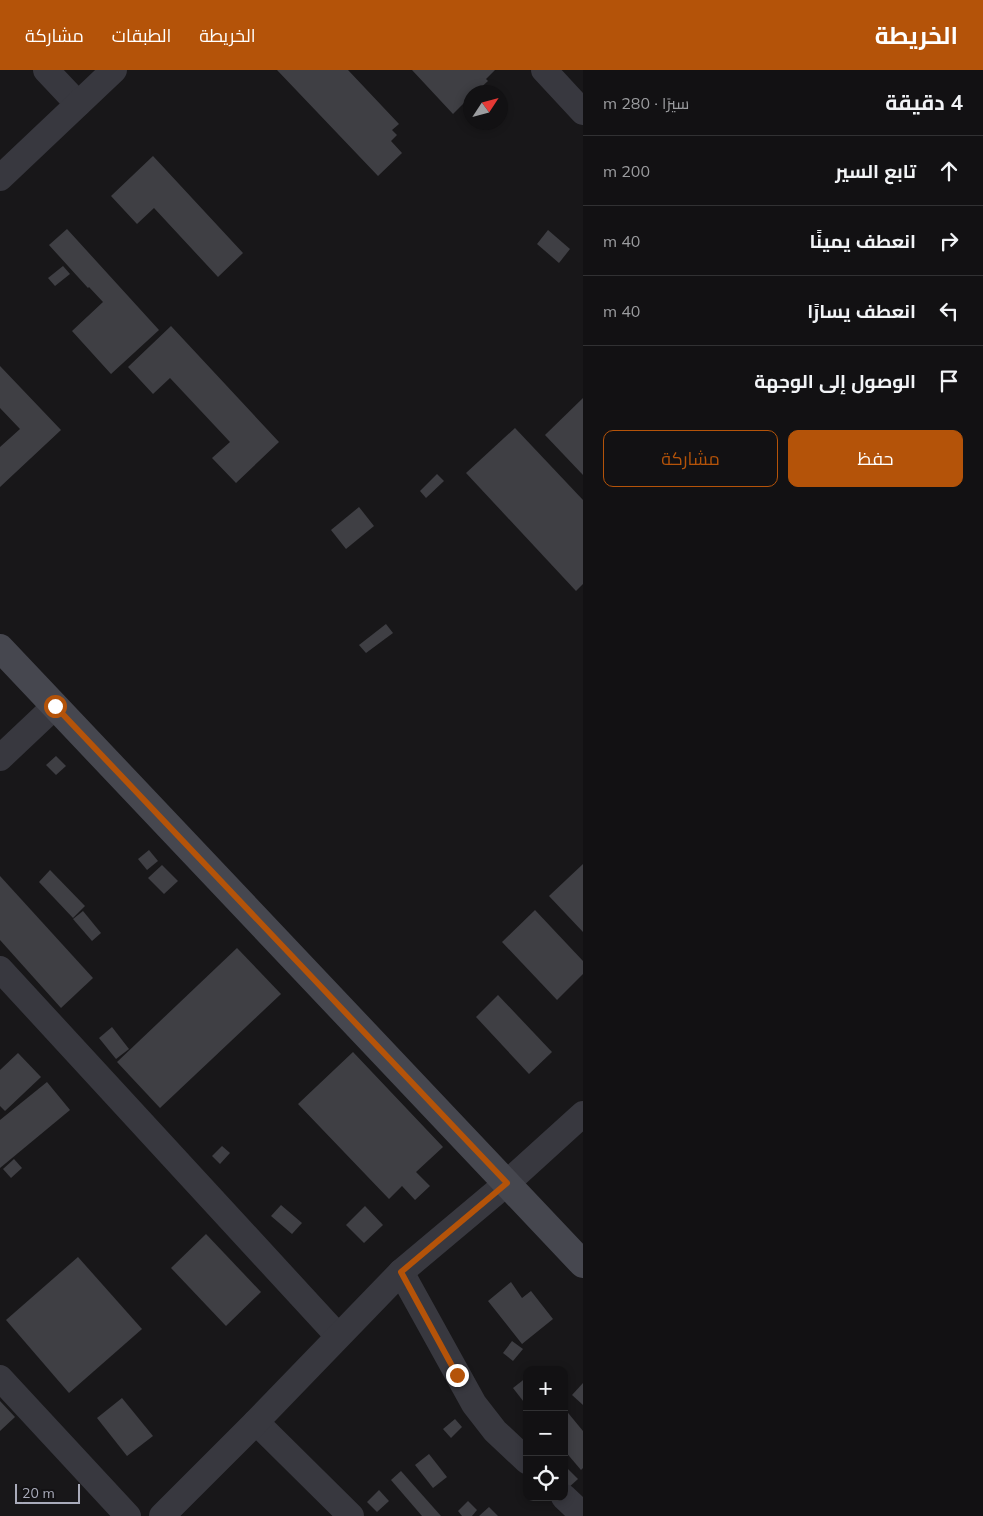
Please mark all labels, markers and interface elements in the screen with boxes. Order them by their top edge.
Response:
text: الخريطة [875,20,958,50]
text: مشاركة [25,24,84,47]
text: الطبقات [112,24,171,47]
text: الخريطة [199,24,256,47]
north arrow [463,85,508,130]
text: 4 دقيقة [885,89,963,115]
text: سيرًا · 280 m [603,93,689,113]
icon: ahead [935,157,963,185]
text: تابع السير [835,159,916,183]
text: 200 m [603,161,650,181]
icon: right [935,227,963,255]
text: انعطف يمينًا [810,229,916,253]
text: 40 m [603,231,640,251]
icon: left [935,297,963,325]
text: انعطف يسارًا [807,299,916,323]
text: 40 m [603,301,640,321]
icon: arrive [935,367,963,395]
text: الوصول إلى الوجهة [754,369,916,393]
button: مشاركة [603,430,778,487]
button: حفظ [788,430,963,487]
route start [44,695,67,718]
route end [446,1364,469,1387]
map controls [523,1366,568,1501]
button: + [523,1366,568,1411]
button: − [523,1411,568,1456]
button: locate [523,1456,568,1501]
scale bar [15,1481,80,1504]
text: 20 m [22,1484,55,1502]

